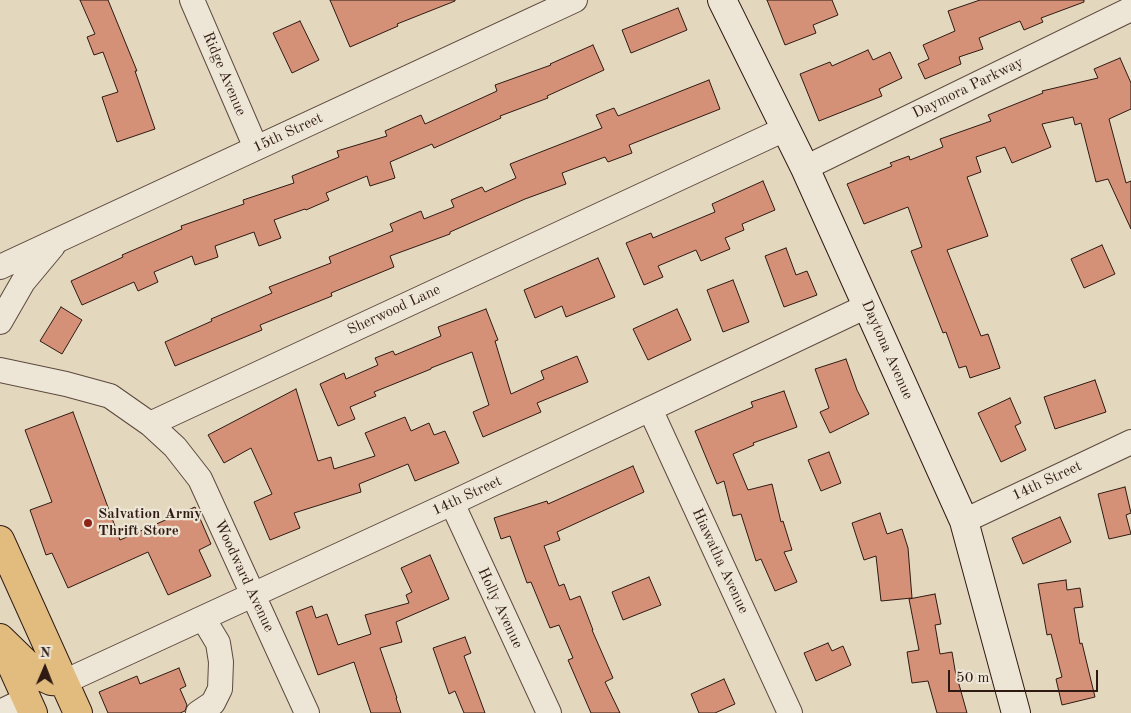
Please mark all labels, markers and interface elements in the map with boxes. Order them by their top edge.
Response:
street label: Ridge Avenue [198,29,250,119]
street label: Daymora Parkway [910,53,1026,123]
street label: 15th Street [250,109,326,157]
street label: Sherwood Lane [345,281,443,339]
street label: Daytona Avenue [857,298,917,402]
street label: 14th Street [1009,457,1085,505]
street label: 14th Street [429,472,505,520]
place label: Salvation Army Thrift Store [98,505,202,540]
street label: Hiawatha Avenue [688,505,752,617]
marker: Salvation Army Thrift Store [82,517,94,529]
street label: Woodward Avenue [210,517,278,635]
street label: Holly Avenue [473,565,527,651]
north arrow [20,643,70,693]
text: N [40,646,51,660]
scale bar [951,660,1101,692]
text: 50 m [956,671,990,686]

